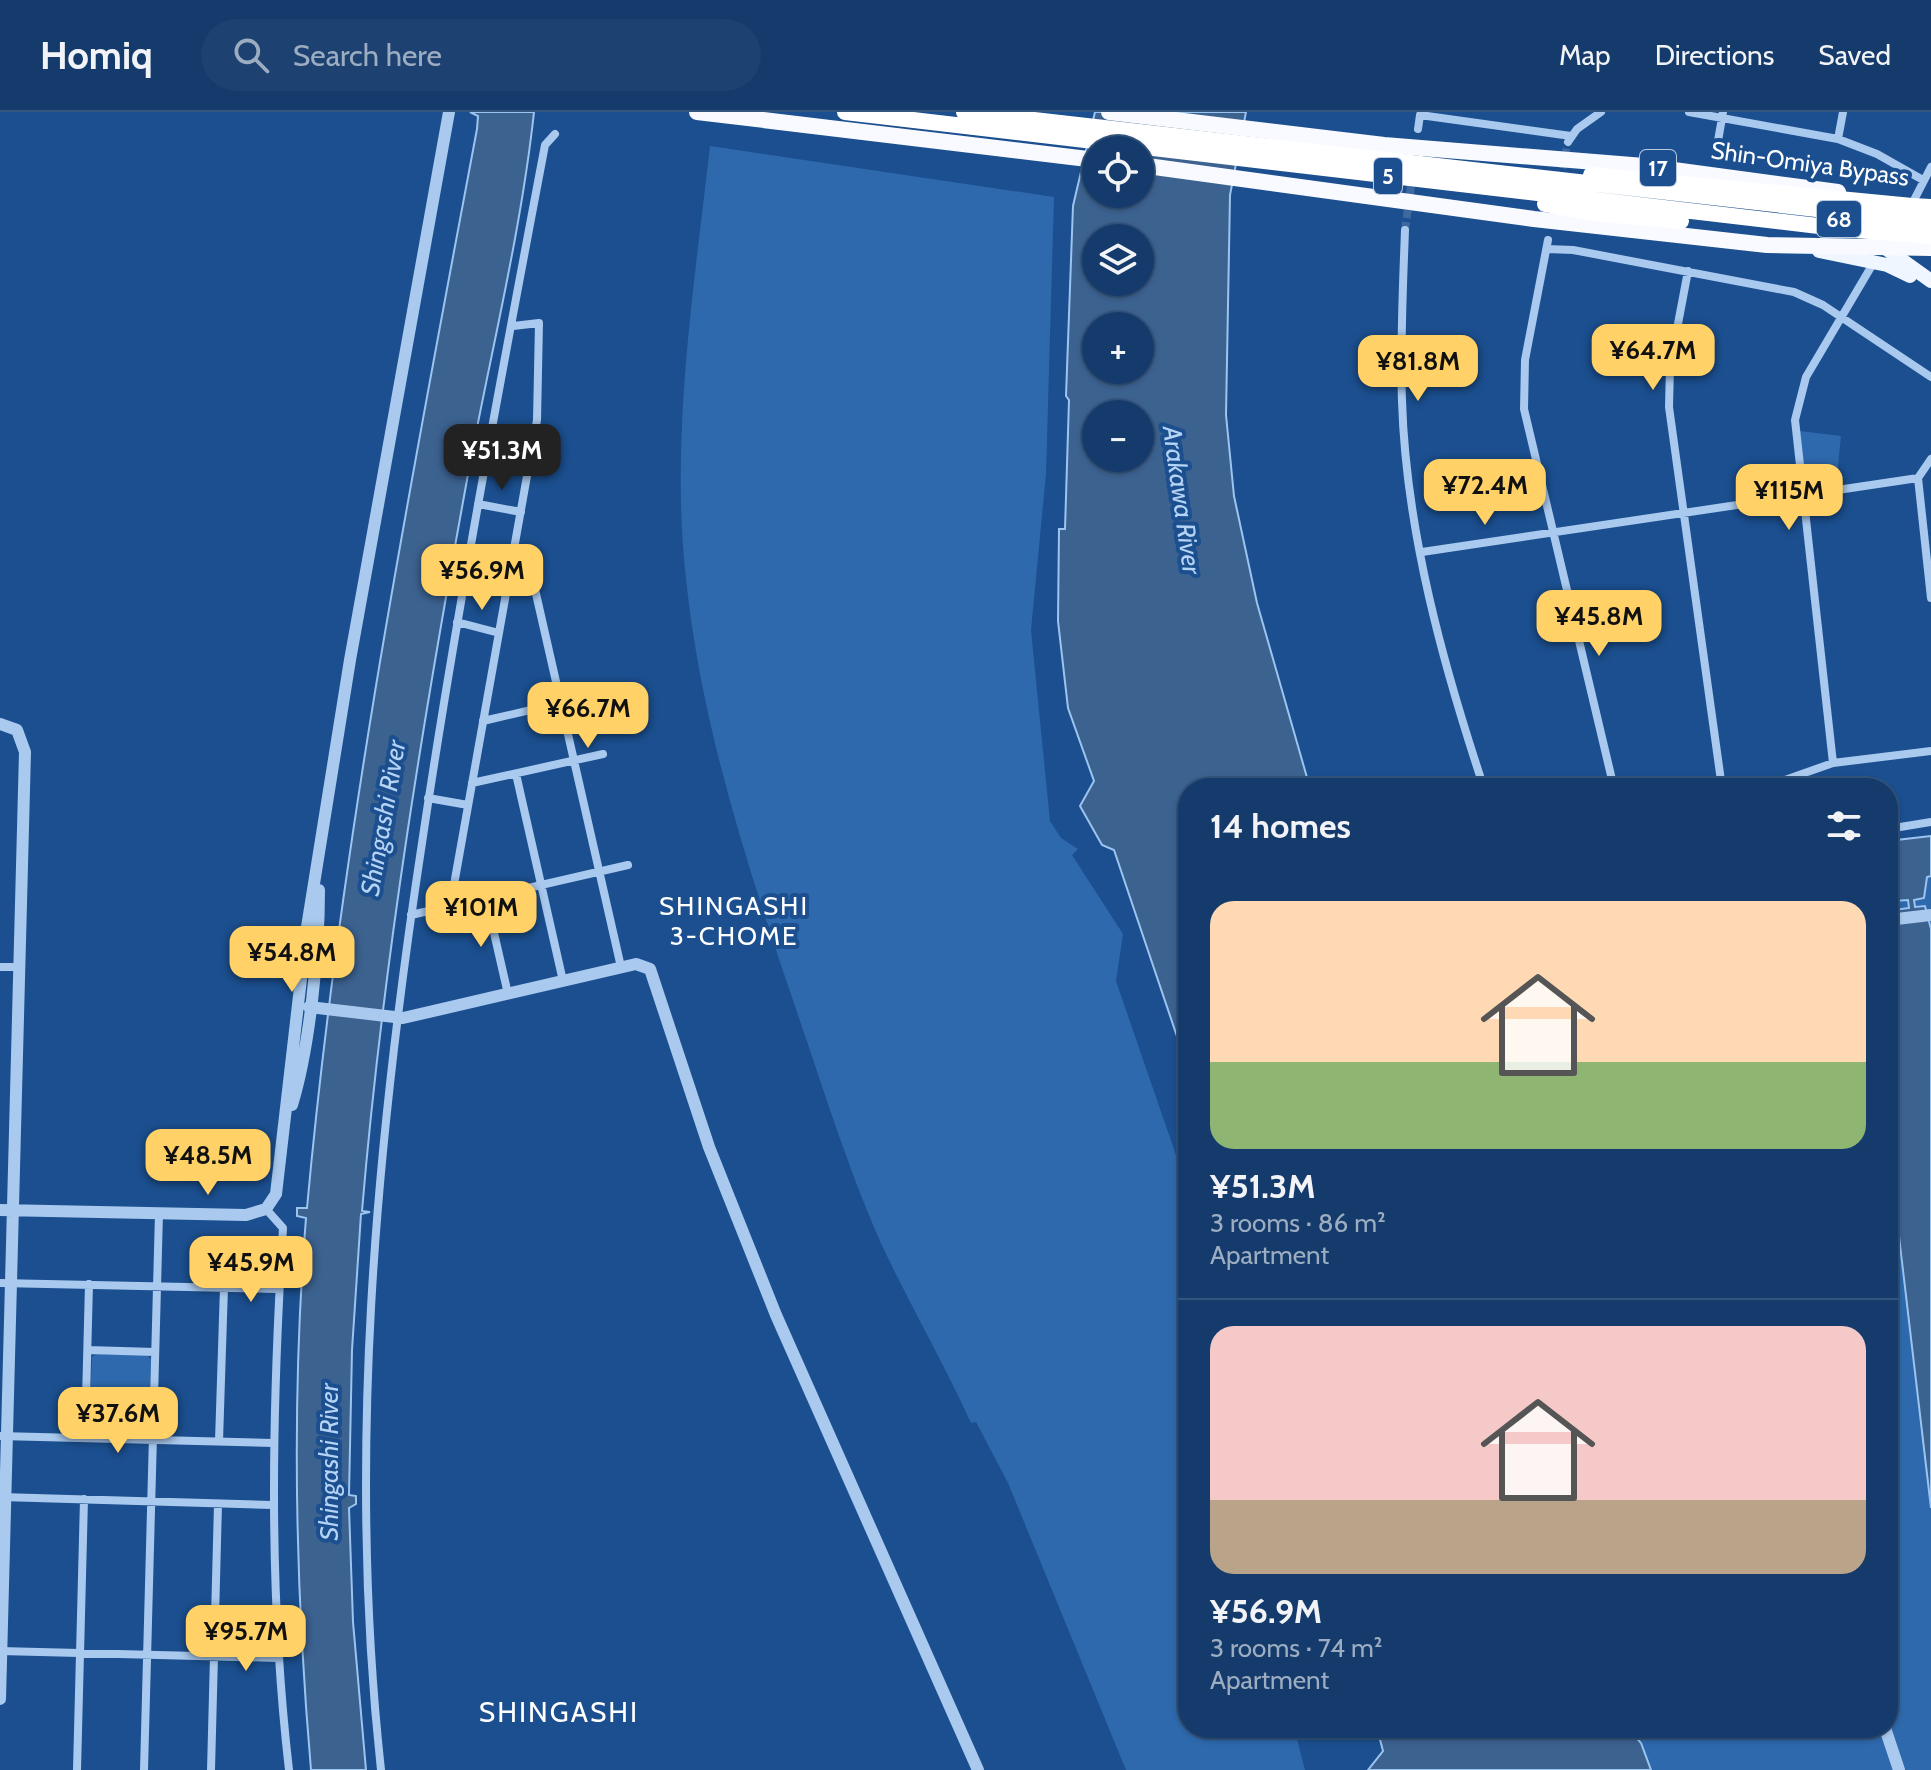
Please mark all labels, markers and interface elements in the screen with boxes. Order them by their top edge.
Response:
search box [201,19,761,91]
text: Homiq [40,32,153,79]
icon: search [229,33,273,77]
text: Search here [293,37,442,74]
text: Map [1559,38,1611,72]
text: Directions [1655,38,1774,72]
text: Saved [1818,38,1891,72]
street label: Shin-Omiya Bypass [1709,135,1911,192]
map controls [1082,136,1154,472]
button: locate [1082,136,1154,208]
road number: 17 [1640,150,1676,186]
road number: 5 [1374,158,1402,194]
road number: 68 [1817,201,1861,237]
button: layers [1082,224,1154,296]
button: + [1082,312,1154,384]
pin: ¥64.7M [1588,324,1718,392]
text: ¥64.7M [1610,334,1696,366]
pin: ¥81.8M [1353,335,1483,403]
text: ¥81.8M [1376,345,1460,377]
button: − [1082,400,1154,472]
water label: Arakawa River [1156,423,1208,577]
pin: ¥51.3M [437,424,567,492]
text: ¥51.3M [462,434,542,466]
pin: ¥72.4M [1420,459,1550,527]
pin: ¥115M [1733,464,1845,532]
text: ¥72.4M [1442,469,1528,501]
text: ¥115M [1754,474,1824,506]
pin: ¥56.9M [417,544,547,612]
text: ¥56.9M [439,554,525,586]
pin: ¥45.8M [1534,590,1664,658]
text: ¥45.8M [1555,600,1643,632]
pin: ¥66.7M [523,682,653,750]
text: ¥66.7M [545,692,631,724]
water label: Shingashi River [354,737,413,898]
icon: filters [1822,804,1866,848]
text: 14 homes [1210,805,1351,847]
pin: ¥101M [425,881,537,949]
district label: SHINGASHI 3-CHOME [659,890,809,952]
text: ¥101M [444,891,518,923]
pin: ¥54.8M [227,926,357,994]
text: ¥54.8M [248,936,336,968]
icon: home [1466,953,1610,1097]
pin: ¥48.5M [143,1129,273,1197]
text: ¥48.5M [164,1139,252,1171]
text: ¥51.3M [1210,1165,1316,1207]
text: 3 rooms · 86 m² [1210,1207,1386,1239]
pin: ¥45.9M [186,1236,316,1304]
text: Apartment [1210,1239,1329,1271]
text: ¥45.9M [207,1246,295,1278]
icon: home [1466,1378,1610,1522]
water label: Shingashi River [313,1382,345,1541]
pin: ¥37.6M [53,1387,183,1455]
text: ¥37.6M [76,1397,160,1429]
text: ¥56.9M [1210,1590,1322,1632]
pin: ¥95.7M [181,1605,311,1673]
text: ¥95.7M [204,1615,288,1647]
text: 3 rooms · 74 m² [1210,1632,1382,1664]
text: Apartment [1210,1664,1329,1696]
district label: SHINGASHI [479,1695,639,1729]

